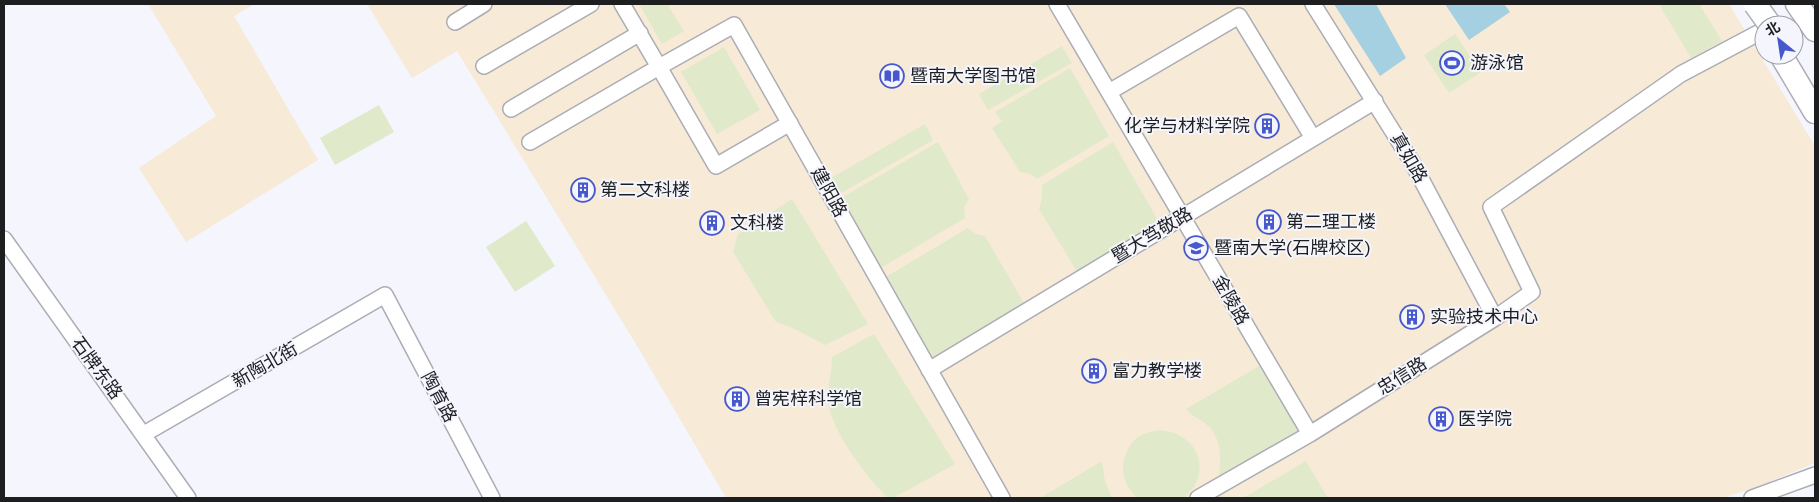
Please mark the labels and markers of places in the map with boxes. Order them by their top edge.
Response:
sports icon: 游泳馆 [1439,50,1465,76]
place label: 游泳馆 [1470,52,1524,73]
library icon: 暨南大学图书馆 [879,63,905,89]
place label: 暨南大学图书馆 [910,65,1036,86]
building icon: 化学与材料学院 [1254,113,1280,139]
place label: 化学与材料学院 [1124,115,1250,136]
building icon: 第二文科楼 [570,177,596,203]
place label: 第二文科楼 [600,179,690,200]
building icon: 第二理工楼 [1256,209,1282,235]
building icon: 文科楼 [699,210,725,236]
place label: 第二理工楼 [1286,211,1376,232]
place label: 文科楼 [730,212,784,233]
school or university icon: 暨南大学(石牌校区) [1183,235,1209,261]
place label: 暨南大学(石牌校区) [1214,237,1371,258]
building icon: 实验技术中心 [1399,304,1425,330]
place label: 实验技术中心 [1430,306,1538,327]
building icon: 富力教学楼 [1081,358,1107,384]
place label: 富力教学楼 [1112,360,1202,381]
building icon: 曾宪梓科学馆 [724,386,750,412]
place label: 曾宪梓科学馆 [754,388,862,409]
building icon: 医学院 [1428,406,1454,432]
place label: 医学院 [1458,408,1512,429]

